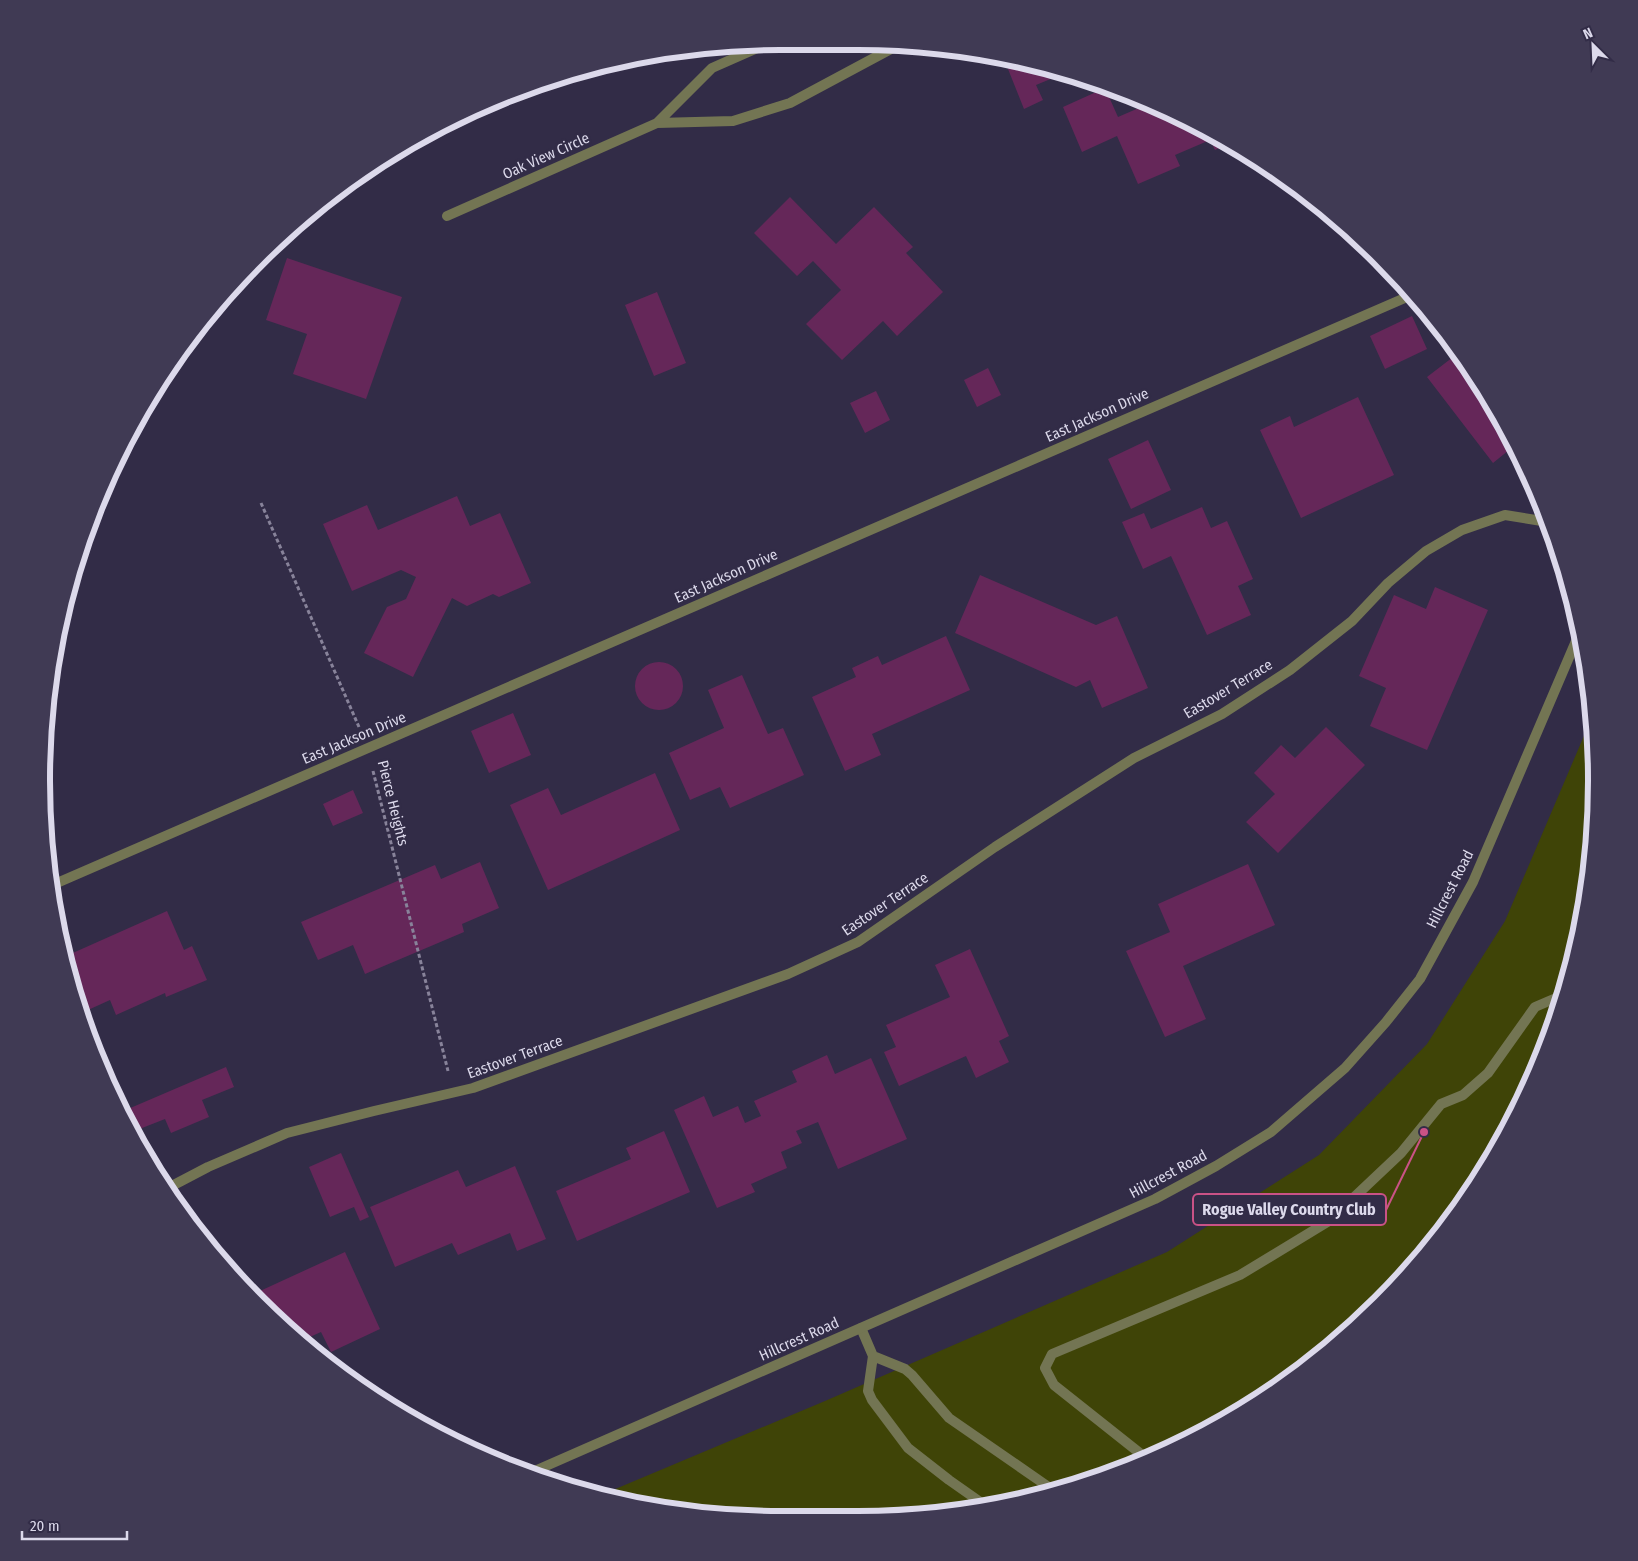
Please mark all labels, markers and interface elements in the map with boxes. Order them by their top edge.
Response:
north arrow [1568,20,1618,70]
text: N [1581,24,1595,43]
street label: Oak View Circle [500,129,592,183]
street label: East Jackson Drive [1043,384,1151,446]
street label: East Jackson Drive [672,545,780,607]
street label: Eastover Terrace [1180,655,1276,723]
street label: East Jackson Drive [299,708,409,768]
street label: Pierce Heights [374,758,412,848]
street label: Hillcrest Road [1423,847,1477,931]
street label: Eastover Terrace [838,869,932,939]
street label: Eastover Terrace [465,1031,565,1083]
street label: Hillcrest Road [1126,1146,1210,1202]
callout: Rogue Valley Country Club [1193,1194,1386,1225]
text: Rogue Valley Country Club [1202,1200,1376,1219]
street label: Hillcrest Road [756,1313,842,1365]
scale bar [22,1508,128,1540]
text: 20 m [30,1517,60,1535]

